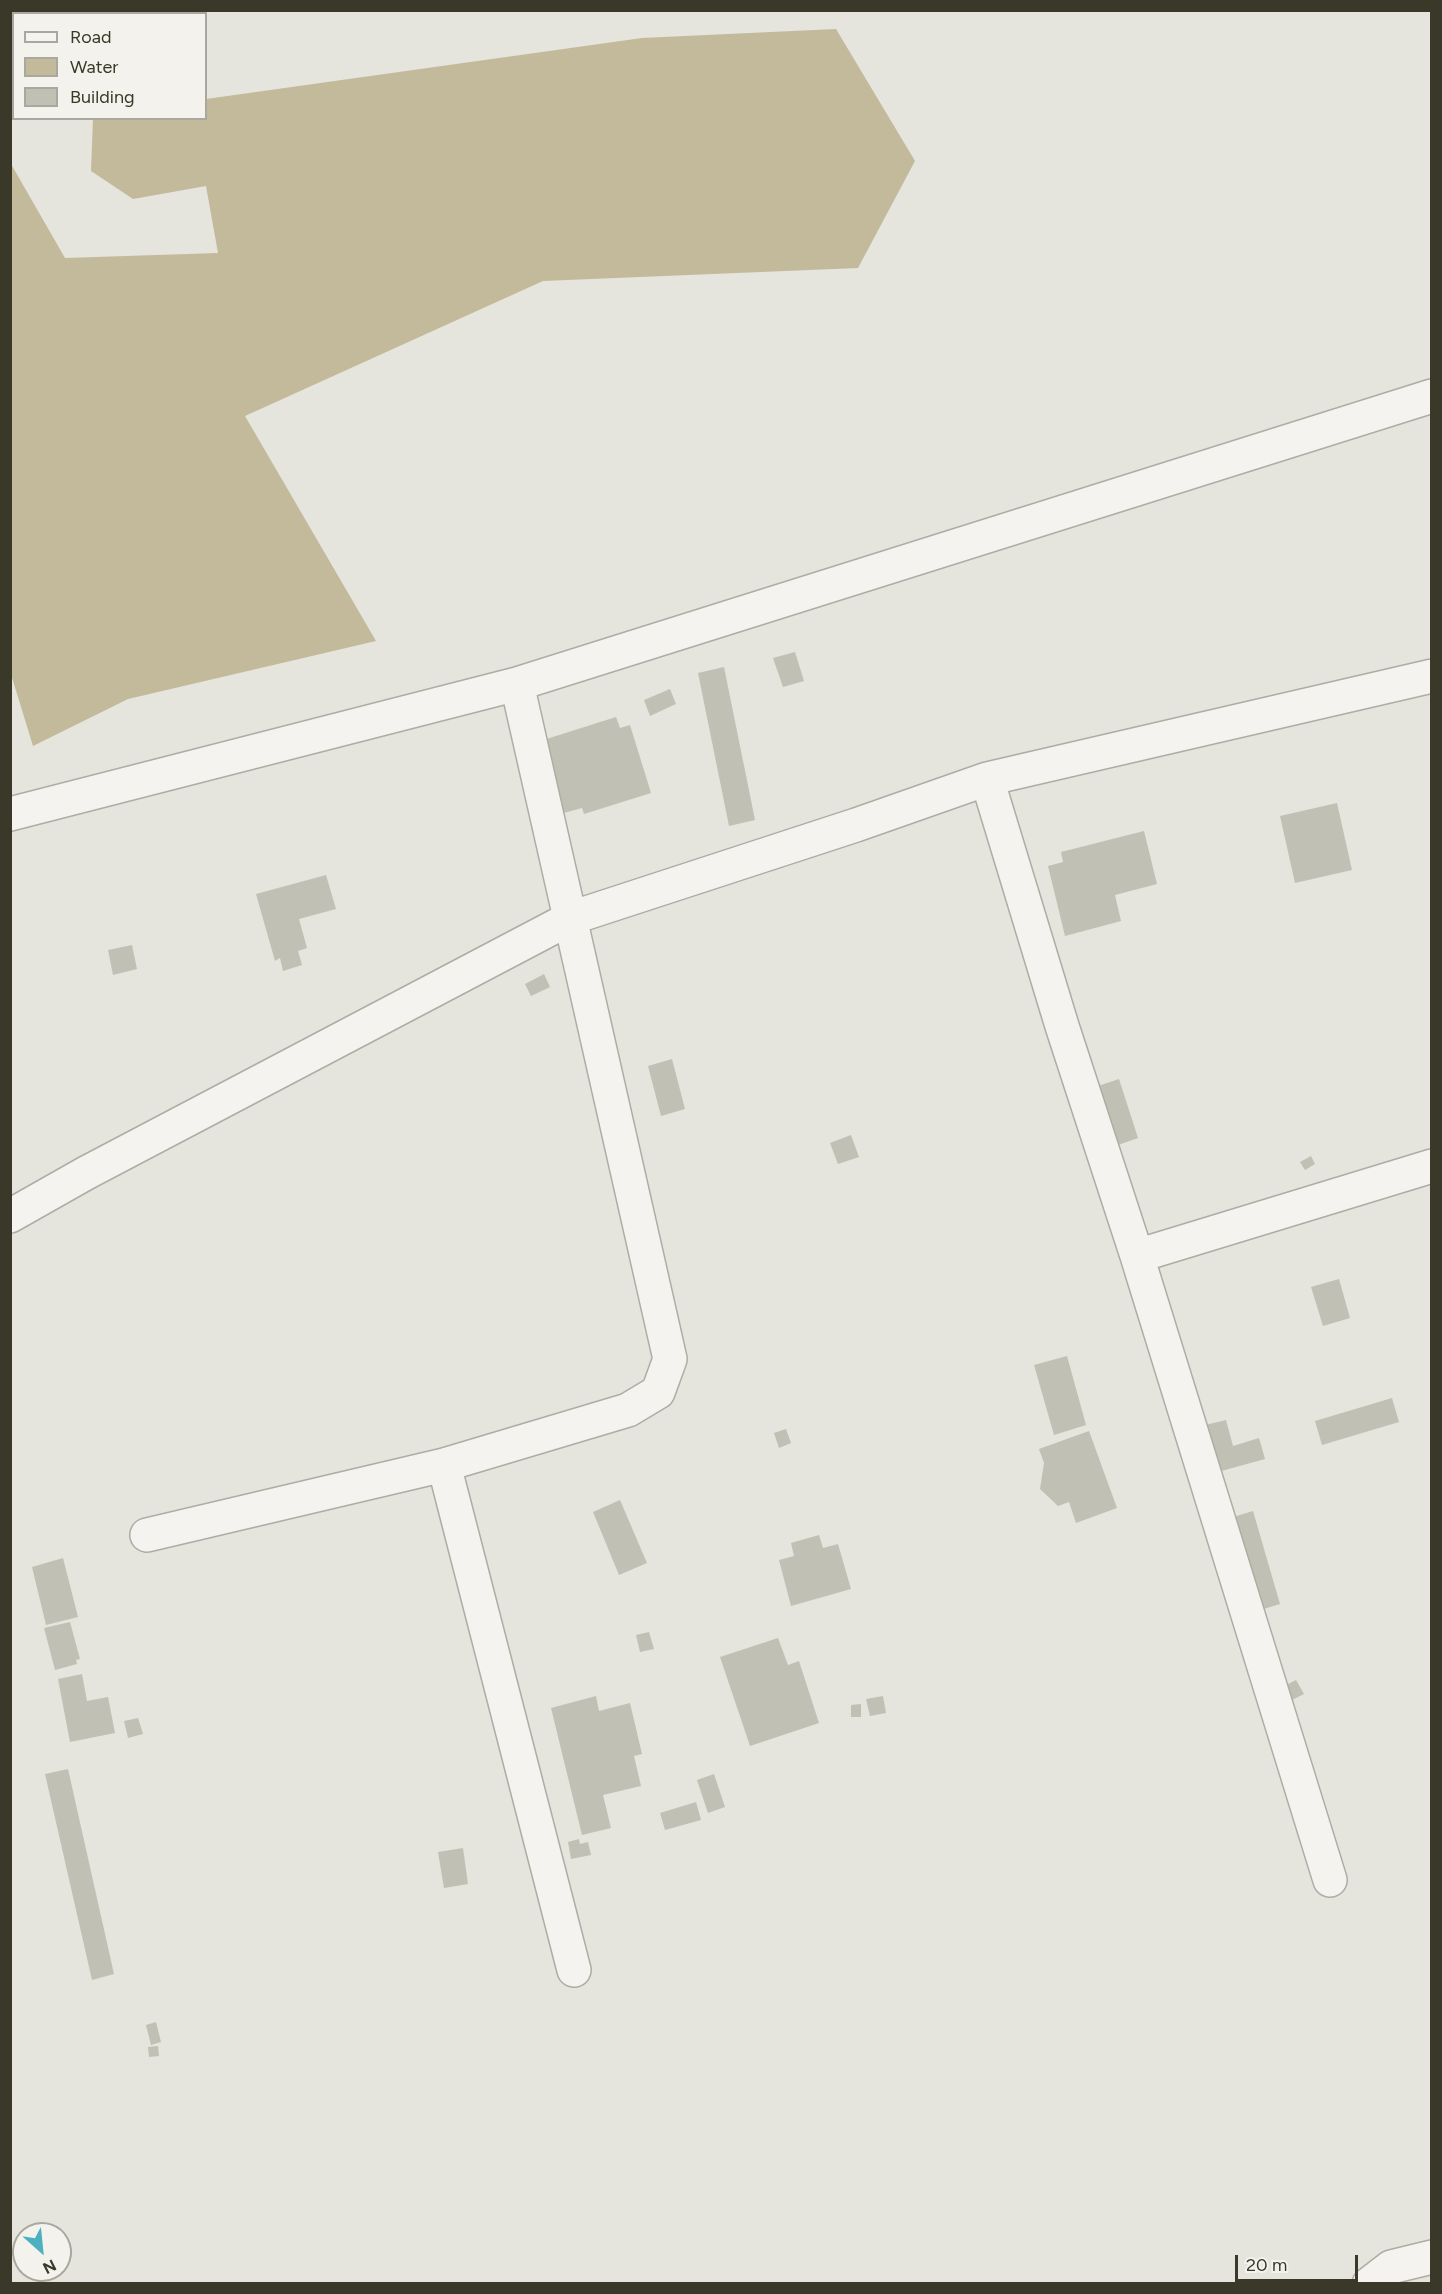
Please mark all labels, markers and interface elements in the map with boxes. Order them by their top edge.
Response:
legend [12,12,207,120]
text: Road [70,26,111,48]
text: Water [70,56,118,78]
text: Building [70,86,135,108]
north arrow [12,2222,72,2282]
scale bar [1238,2243,1361,2281]
text: 20 m [1246,2254,1287,2276]
text: N [40,2255,59,2278]

